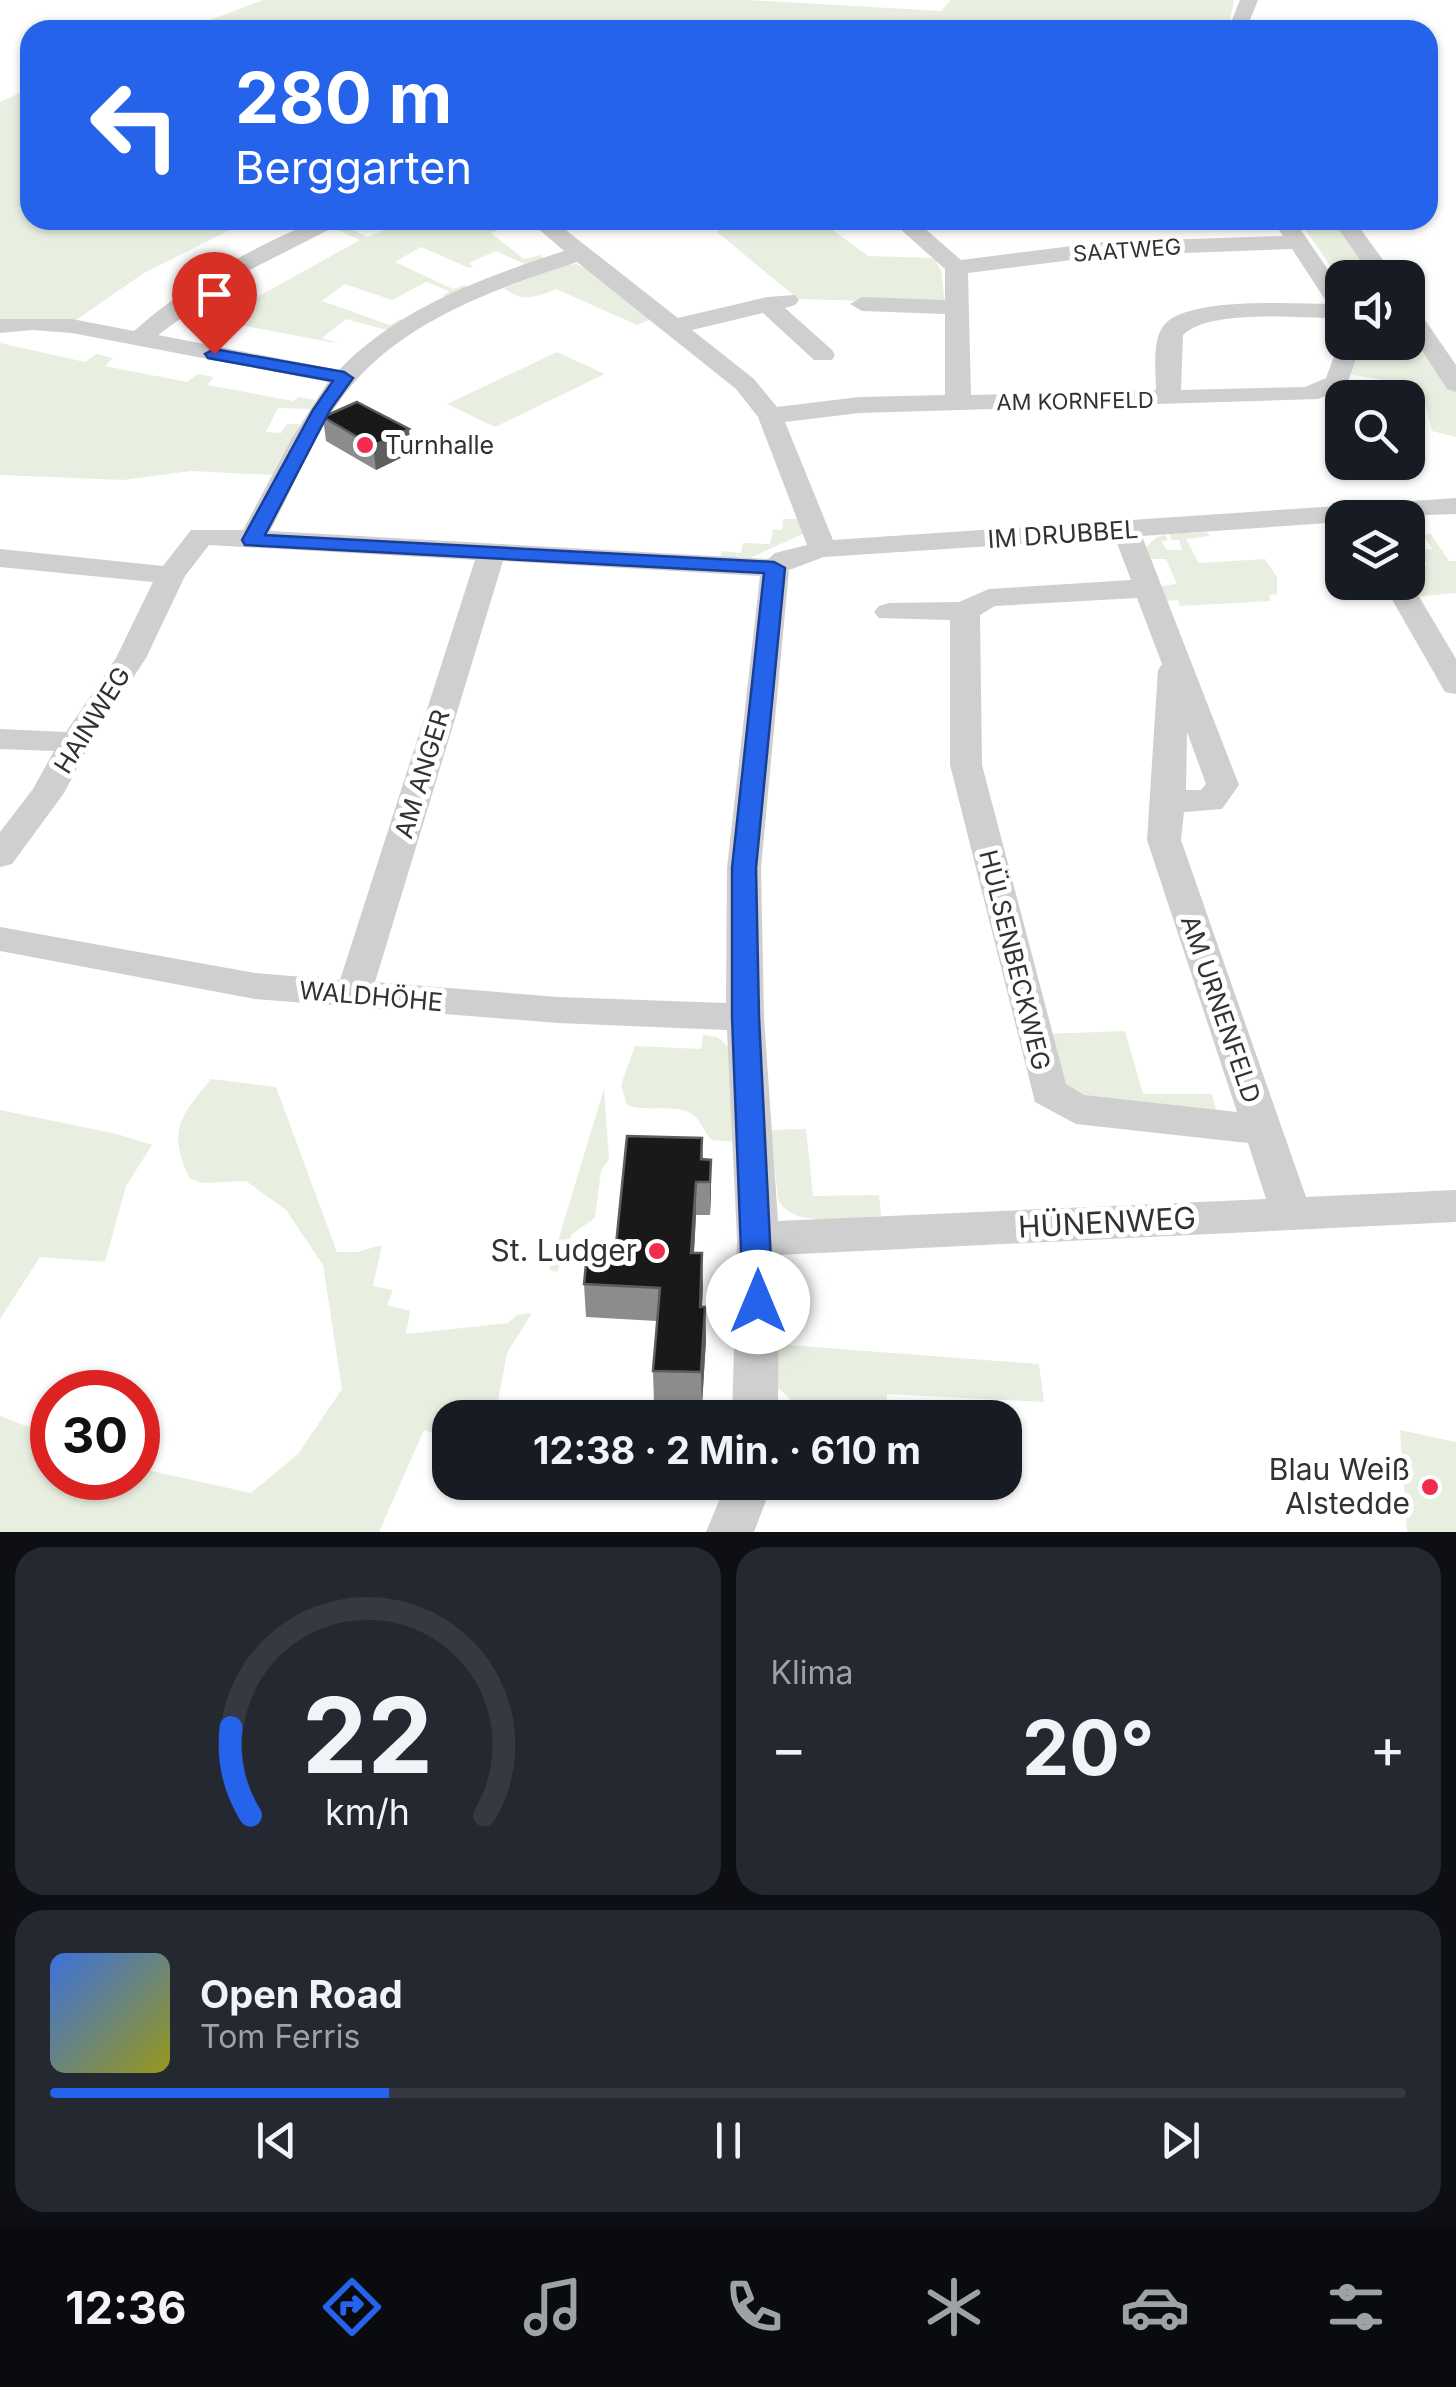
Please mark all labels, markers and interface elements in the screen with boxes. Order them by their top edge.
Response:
text: 280 m [235,55,452,140]
icon: left [70,60,200,190]
text: Berggarten [235,140,472,195]
street label: SAATWEG [1072,233,1182,267]
pin [172,252,257,355]
map controls [1325,260,1425,600]
button: sound [1325,260,1425,360]
icon: arrive [187,267,242,322]
button: search [1325,380,1425,480]
street label: AM KORNFELD [996,387,1154,415]
place label: Turnhalle [385,430,494,460]
marker: Turnhalle [354,434,376,456]
button: layers [1325,500,1425,600]
street label: IM DRUBBEL [987,514,1139,554]
street label: HAINWEG [48,661,136,779]
street label: AM ANGER [388,706,456,842]
street label: HÜLSENBECKWEG [973,847,1057,1073]
street label: AM URNENFELD [1175,911,1267,1107]
street label: WALDHÖHE [298,975,444,1017]
street label: HÜNENWEG [1017,1199,1197,1245]
place label: St. Ludger [491,1232,637,1268]
marker: St. Ludger [646,1240,668,1262]
position arrow [706,1250,810,1354]
speed limit sign: 30 [30,1370,160,1500]
text: 12:38 · 2 Min. · 610 m [533,1427,921,1473]
place label: Blau Weiß Alstedde [1269,1451,1410,1521]
marker: Blau Weiß Alstedde [1419,1476,1441,1498]
text: Klima [771,1653,854,1692]
text: 22 [302,1672,433,1798]
text: 20° [1022,1702,1154,1793]
text: − [771,1715,807,1781]
text: + [1370,1715,1406,1781]
text: km/h [325,1790,410,1834]
text: Open Road [200,1971,403,2017]
text: Tom Ferris [200,2017,360,2056]
icon: previous [249,2113,304,2168]
icon: pause [701,2113,756,2168]
icon: next [1153,2113,1208,2168]
icon: directions [317,2272,387,2342]
icon: music [518,2272,588,2342]
icon: phone [719,2272,789,2342]
icon: climate [919,2272,989,2342]
icon: car [1120,2272,1190,2342]
icon: filters [1321,2272,1391,2342]
text: 12:36 [65,2280,186,2335]

